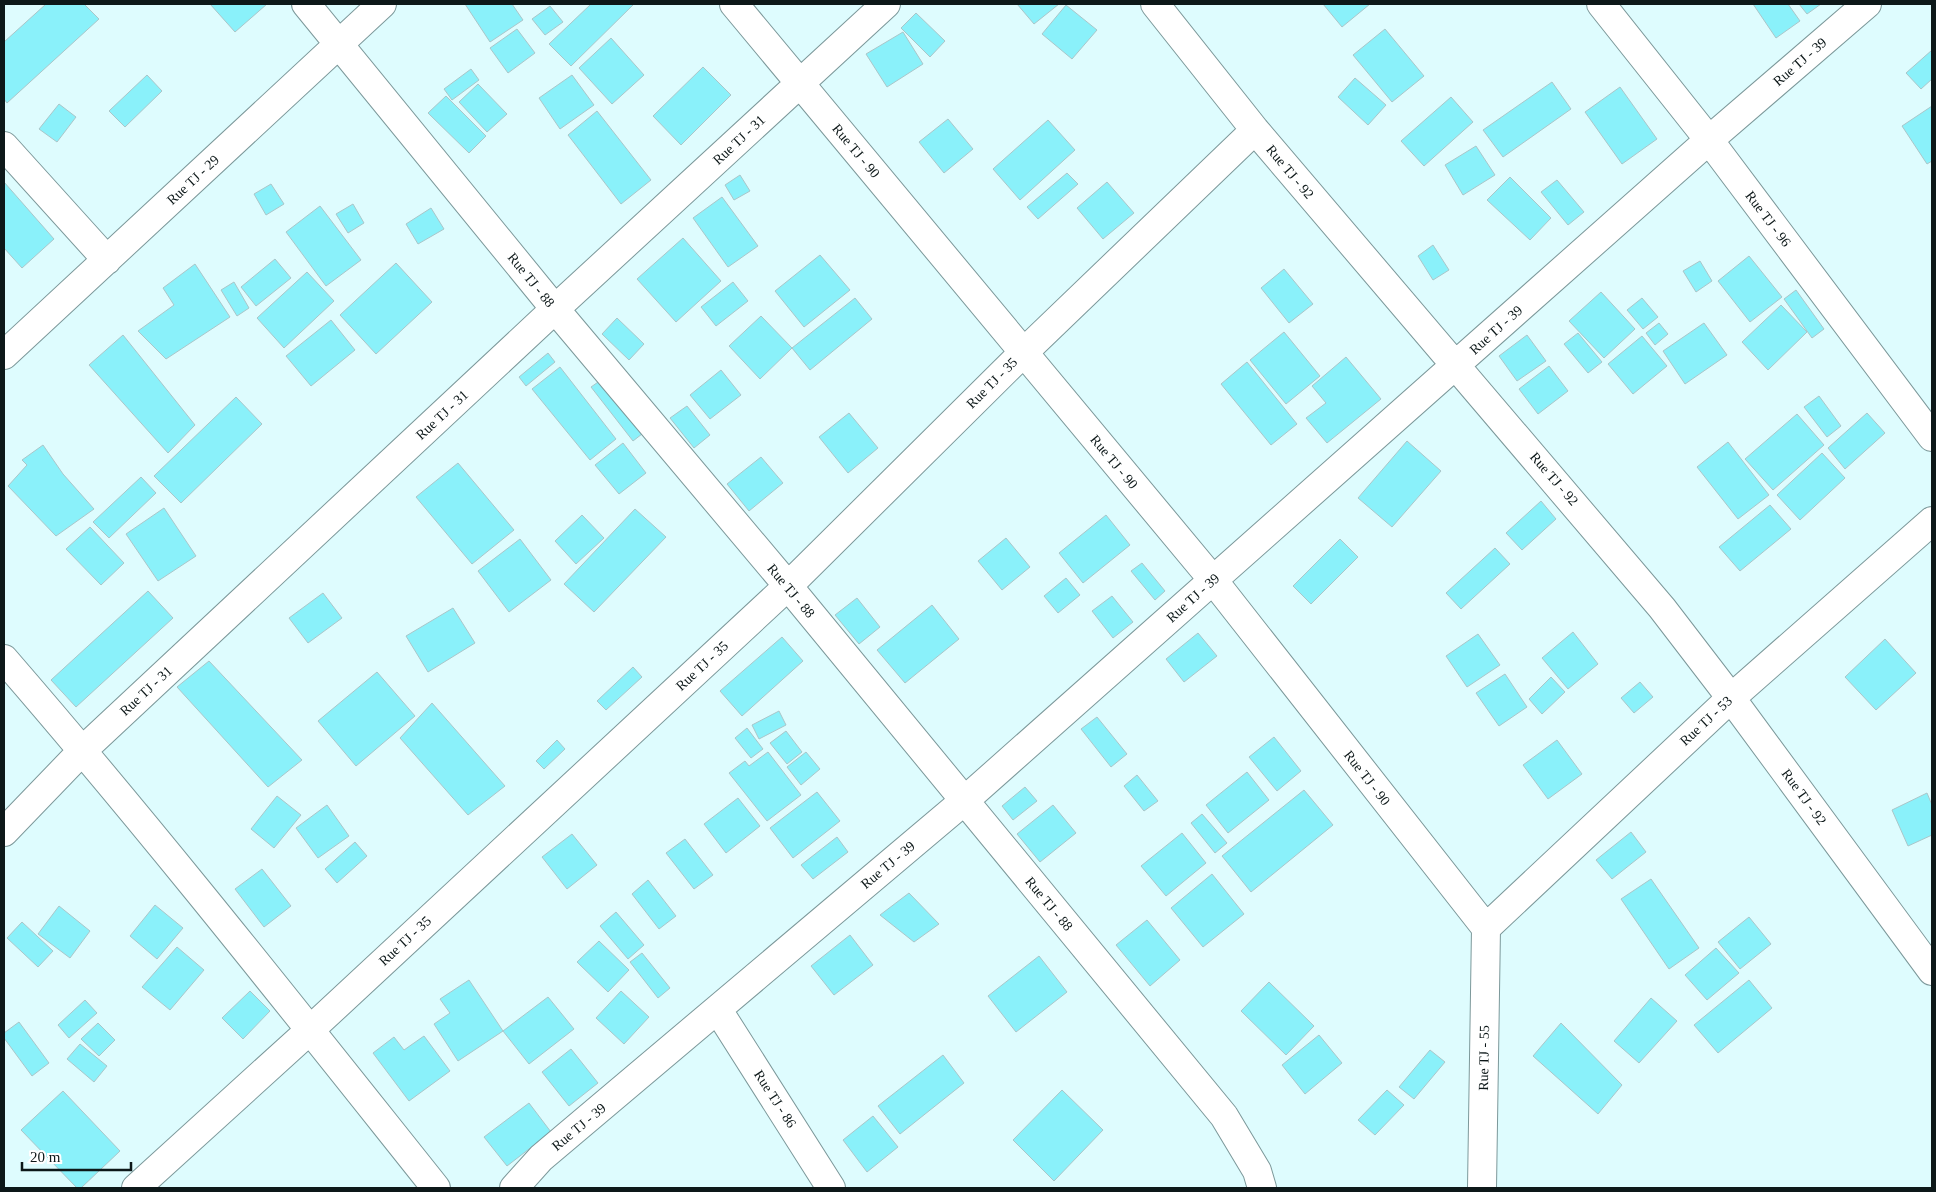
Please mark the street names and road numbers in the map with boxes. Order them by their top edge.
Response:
street label: Rue TJ - 39 [1770,35,1830,89]
street label: Rue TJ - 31 [710,112,768,168]
street label: Rue TJ - 90 [829,121,883,181]
street label: Rue TJ - 92 [1263,142,1317,202]
street label: Rue TJ - 29 [164,152,222,208]
street label: Rue TJ - 96 [1742,188,1794,250]
street label: Rue TJ - 88 [505,250,557,310]
street label: Rue TJ - 39 [1467,303,1525,357]
street label: Rue TJ - 35 [964,355,1020,411]
street label: Rue TJ - 31 [413,387,471,443]
street label: Rue TJ - 90 [1087,432,1141,492]
street label: Rue TJ - 92 [1527,449,1581,509]
street label: Rue TJ - 88 [764,561,818,621]
street label: Rue TJ - 39 [1164,571,1222,625]
street label: Rue TJ - 35 [673,638,731,694]
street label: Rue TJ - 31 [117,663,175,719]
street label: Rue TJ - 53 [1677,693,1735,749]
street label: Rue TJ - 90 [1341,748,1393,808]
street label: Rue TJ - 92 [1779,766,1829,828]
street label: Rue TJ - 39 [858,838,918,892]
street label: Rue TJ - 88 [1022,874,1076,934]
street label: Rue TJ - 35 [376,913,434,969]
street label: Rue TJ - 55 [1476,1025,1492,1091]
street label: Rue TJ - 86 [751,1067,799,1131]
street label: Rue TJ - 39 [549,1100,609,1154]

